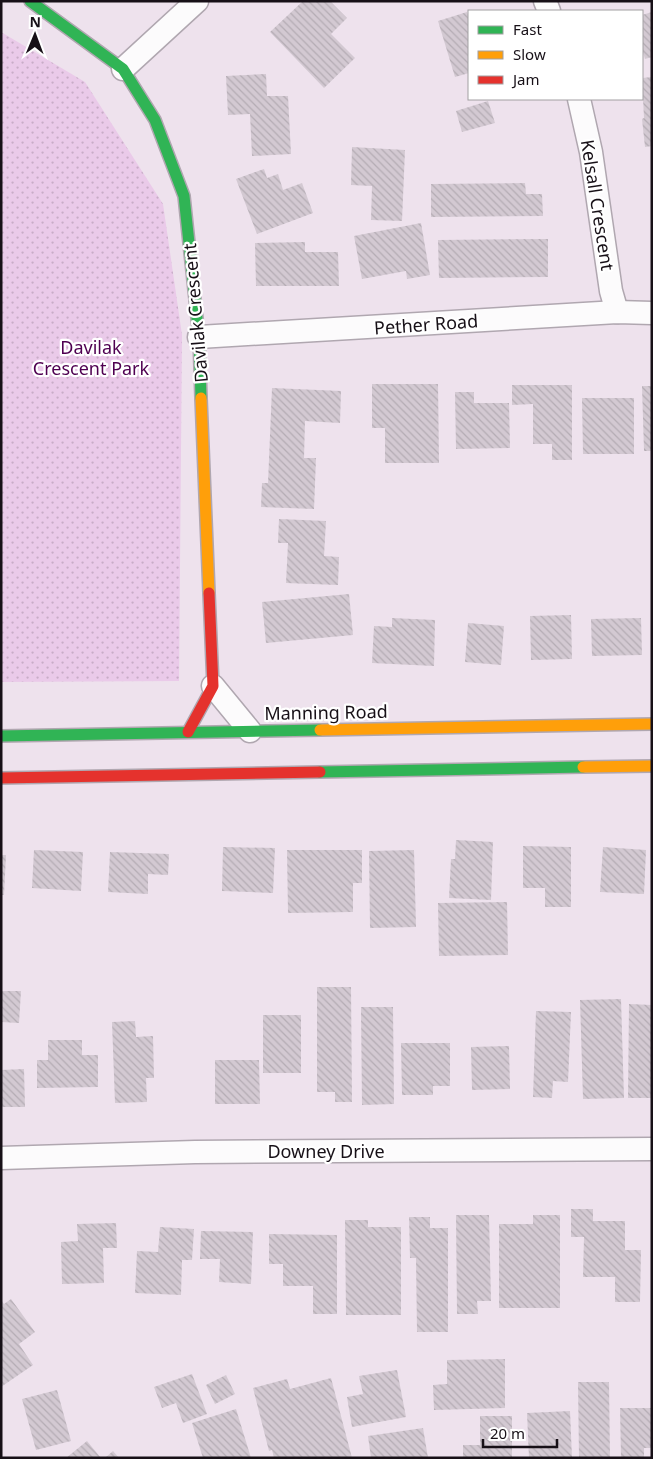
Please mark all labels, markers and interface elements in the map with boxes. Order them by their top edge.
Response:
north arrow [10,10,60,60]
legend [468,10,643,100]
text: N [29,12,41,31]
text: Fast [513,19,542,39]
text: Slow [513,44,546,64]
text: Jam [511,69,540,89]
street label: Kelsall Crescent [576,138,620,273]
street label: Davilak Crescent [177,242,213,384]
street label: Pether Road [373,308,479,340]
park label: Davilak Crescent Park [33,335,150,380]
street label: Manning Road [264,699,388,725]
street label: Downey Drive [267,1139,385,1163]
scale bar [483,1416,557,1448]
text: 20 m [490,1423,525,1443]

